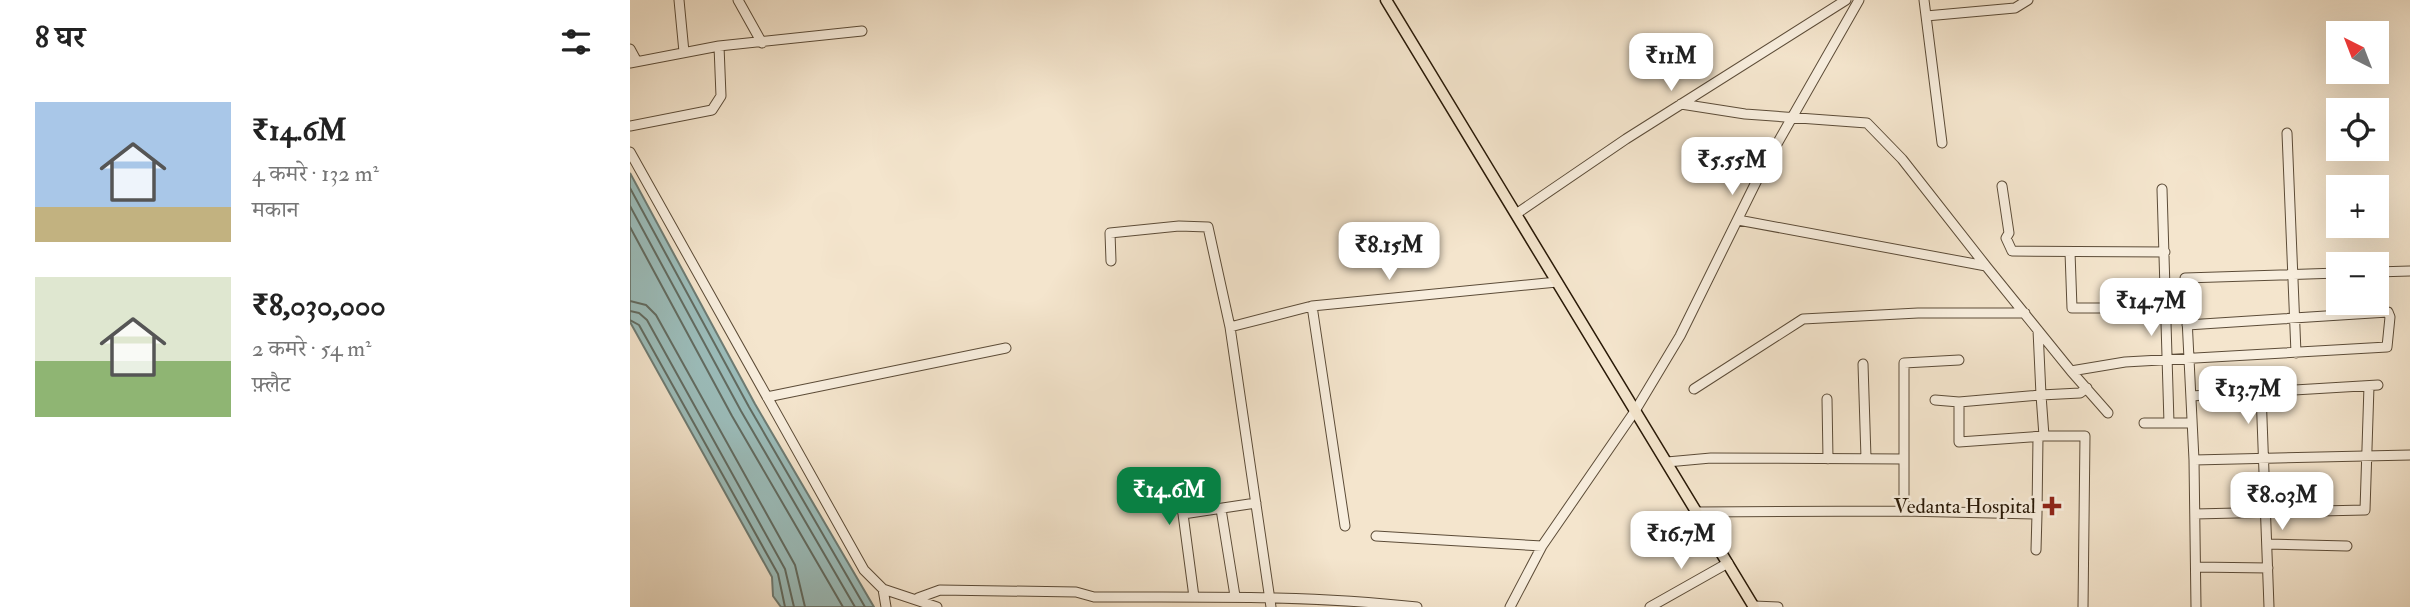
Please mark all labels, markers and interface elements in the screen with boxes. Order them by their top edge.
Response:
text: 8 घर [35,19,85,56]
north arrow [2326,21,2389,84]
map controls [2326,21,2389,315]
icon: filters [557,23,595,61]
pin: ₹11M [1630,34,1712,93]
text: ₹11M [1645,41,1697,70]
button: locate [2326,98,2389,161]
text: ₹14.6M [252,112,346,149]
icon: home [91,130,175,214]
pin: ₹5.55M [1675,138,1789,197]
text: ₹5.55M [1697,145,1767,174]
text: 4 कमरे · 132 m² [252,159,379,188]
button: + [2326,175,2389,238]
text: मकान [252,195,299,224]
pin: ₹8.15M [1332,222,1446,282]
text: ₹8.15M [1355,230,1423,259]
button: − [2326,252,2389,315]
pin: ₹14.7M [2094,278,2208,338]
text: ₹14.7M [2116,286,2186,315]
text: ₹8,030,000 [252,287,386,324]
icon: home [91,305,175,389]
text: 2 कमरे · 54 m² [252,334,372,363]
pin: ₹13.7M [2191,366,2305,426]
text: फ़्लैट [252,370,290,399]
text: ₹13.7M [2215,374,2281,403]
pin: ₹14.6M [1112,468,1226,527]
pin: ₹8.03M [2225,472,2339,532]
text: ₹14.6M [1133,475,1205,504]
text: ₹8.03M [2246,480,2318,509]
place label: Vedanta Hospital [1894,493,2037,520]
marker: Vedanta Hospital [2042,496,2062,516]
pin: ₹16.7M [1624,512,1738,571]
text: ₹16.7M [1646,519,1716,548]

